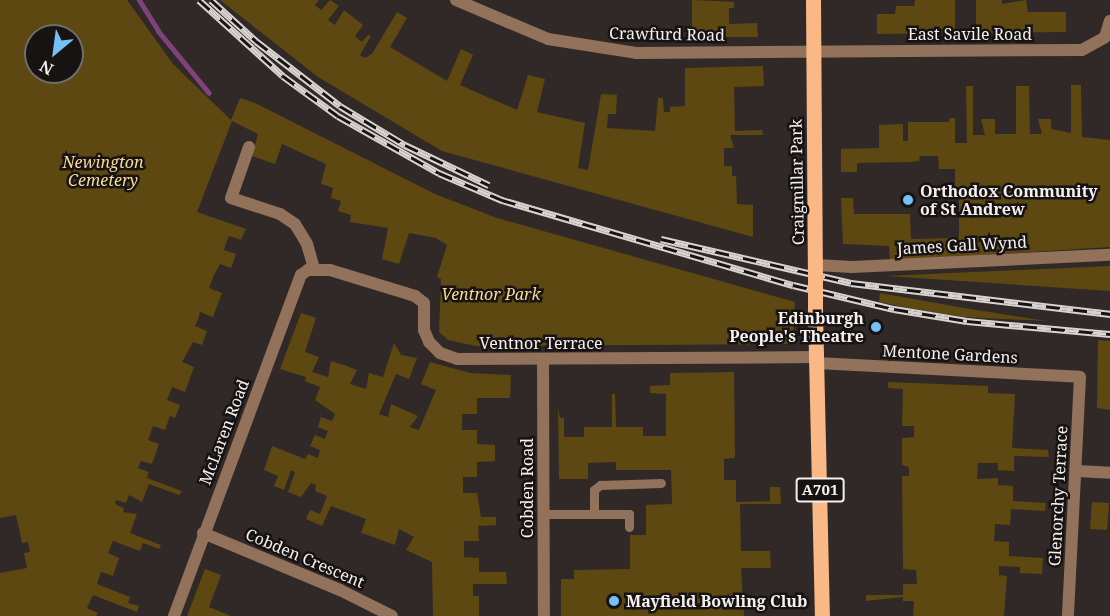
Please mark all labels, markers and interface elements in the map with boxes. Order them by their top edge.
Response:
street label: Crawfurd Road [609,23,725,45]
north arrow [24,24,84,84]
street label: East Savile Road [908,24,1032,44]
text: N [35,55,57,81]
street label: Craigmillar Park [786,119,808,245]
park label: Newington Cemetery [62,152,144,190]
place label: Orthodox Community of St Andrew [920,181,1097,219]
marker: Orthodox Community of St Andrew [901,193,915,207]
street label: James Gall Wynd [896,232,1028,258]
park label: Ventnor Park [441,284,541,304]
place label: Edinburgh People's Theatre [729,308,864,346]
marker: Edinburgh People's Theatre [869,320,883,334]
street label: Ventnor Terrace [479,333,603,353]
street label: Mentone Gardens [882,341,1018,367]
street label: McLaren Road [195,377,253,487]
street label: Glenorchy Terrace [1045,425,1071,567]
street label: Cobden Road [517,438,537,538]
road number: A701 [794,478,846,502]
street label: Cobden Crescent [243,524,367,592]
place label: Mayfield Bowling Club [626,591,807,611]
marker: Mayfield Bowling Club [607,594,621,608]

